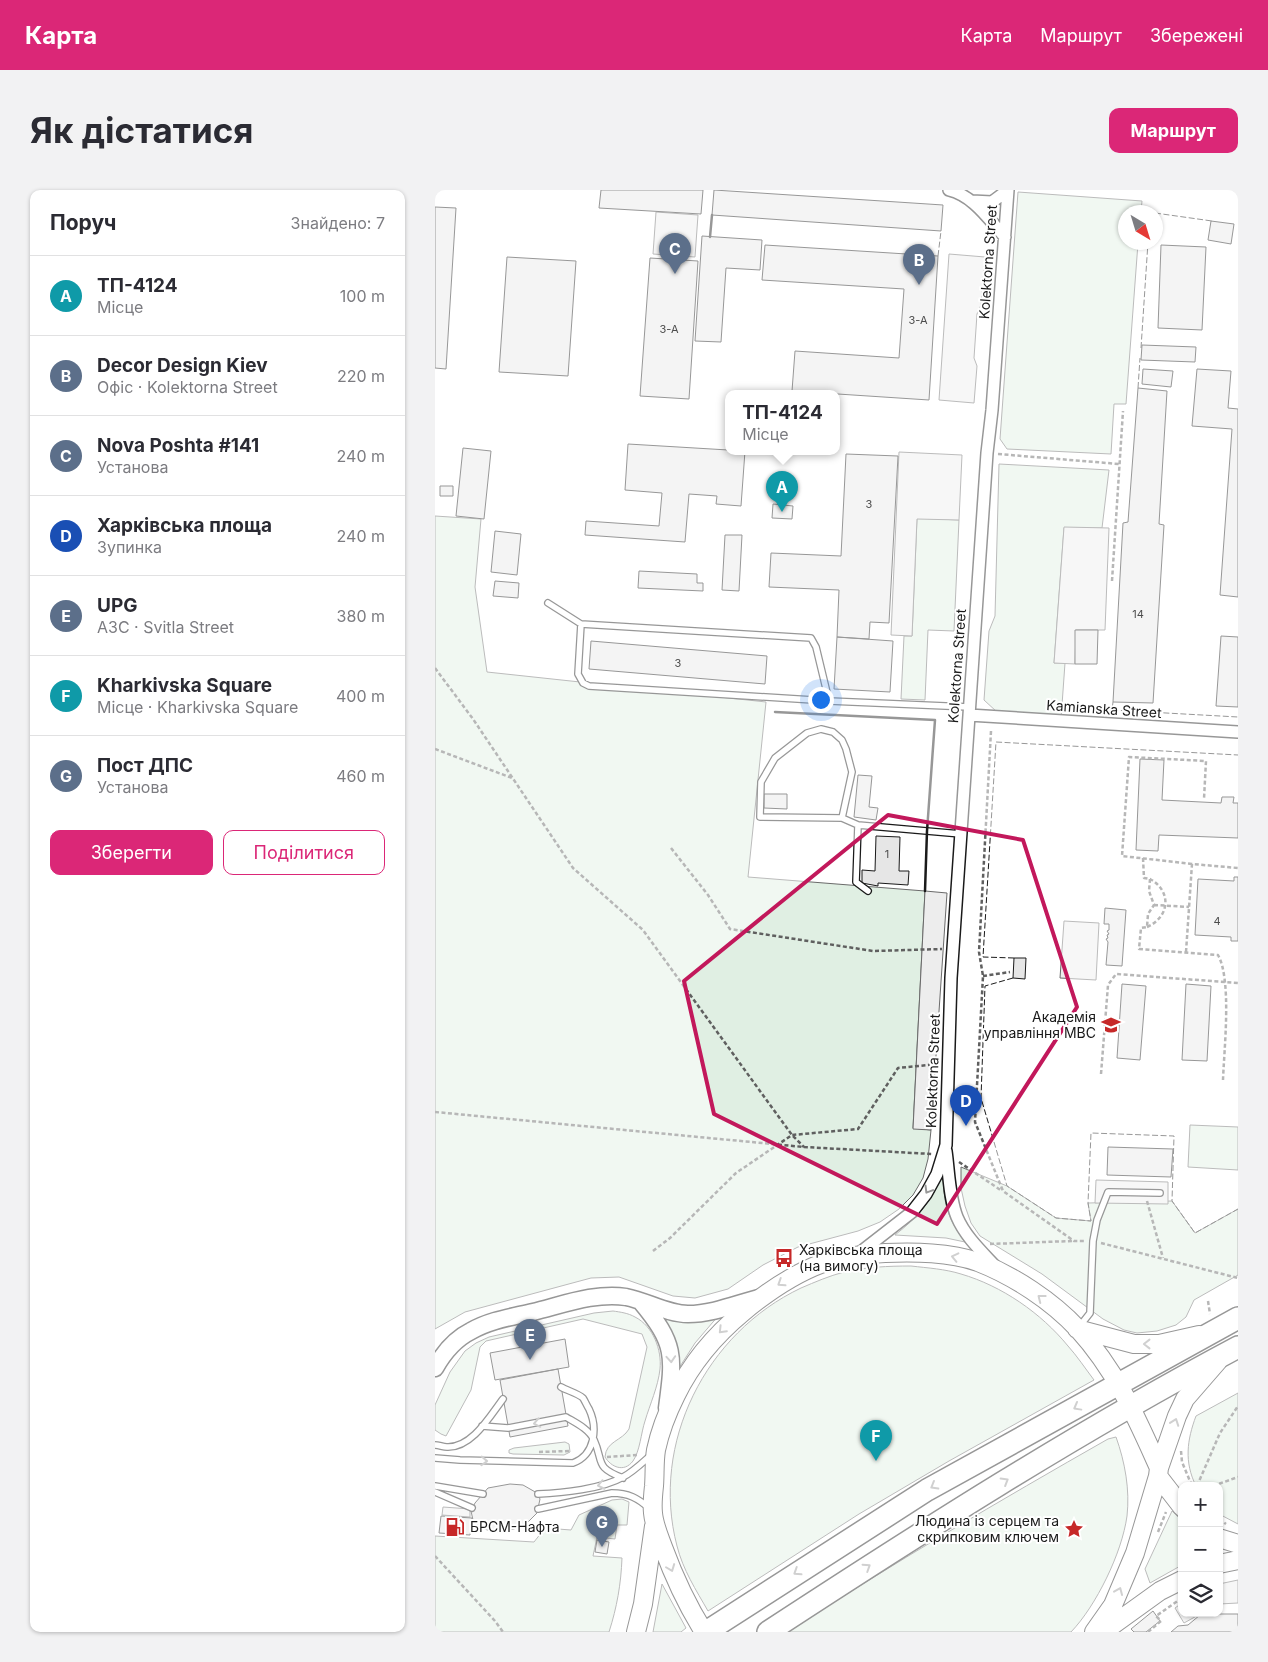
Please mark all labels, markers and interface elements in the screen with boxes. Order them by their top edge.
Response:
text: Карта [25,21,97,50]
text: Карта [961,25,1012,46]
text: Маршрут [1040,25,1122,46]
text: Збережені [1150,25,1243,46]
button: Маршрут [1109,108,1238,153]
text: Як дістатися [30,109,254,151]
street label: Kolektorna Street [975,204,1000,320]
north arrow [1118,205,1163,250]
text: Поруч [50,210,117,235]
text: Знайдено: 7 [291,213,385,233]
pin: C [659,233,691,274]
pin: B [903,244,935,285]
text: ТП-4124 [97,274,178,297]
text: A [60,286,72,306]
text: 100 m [340,286,385,306]
text: Місце [97,297,143,317]
house number: 3-А [908,313,928,327]
house number: 3-А [659,322,679,336]
text: Decor Design Kiev [97,354,268,377]
text: B [61,366,71,386]
text: 220 m [337,366,385,386]
text: Офіс · Kolektorna Street [97,377,278,397]
popup [725,390,840,455]
text: ТП-4124 [742,401,823,424]
text: Місце [742,424,789,444]
text: Nova Poshta #141 [97,434,259,457]
text: C [60,446,72,466]
text: 240 m [337,446,385,466]
text: Установа [97,457,168,477]
pin: A [766,471,798,512]
house number: 3 [866,497,873,511]
text: Харківська площа [97,514,272,537]
text: D [60,526,72,546]
text: 240 m [337,526,385,546]
text: Зупинка [97,537,162,557]
text: UPG [97,594,137,617]
text: E [61,606,71,626]
text: 380 m [337,606,385,626]
house number: 14 [1132,607,1144,621]
street label: Kolektorna Street [944,608,969,724]
text: АЗС · Svitla Street [97,617,234,637]
house number: 3 [675,656,682,670]
text: Kharkivska Square [97,674,272,697]
text: F [61,686,71,706]
text: 400 m [336,686,385,706]
your location [808,687,834,713]
street label: Kamianska Street [1046,696,1163,721]
text: Місце · Kharkivska Square [97,697,298,717]
text: Пост ДПС [97,754,193,777]
text: G [60,766,72,786]
text: 460 m [336,766,385,786]
text: Установа [97,777,168,797]
button: Зберегти [50,830,213,875]
button: Поділитися [223,830,385,875]
house number: 1 [885,847,889,861]
house number: 4 [1213,914,1221,928]
place label: Академія управління МВС [984,1008,1096,1041]
street label: Kolektorna Street [922,1013,943,1128]
school or university icon: Академія управління МВС [1100,1014,1122,1036]
pin: D [950,1085,982,1126]
one-way arrow [924,1184,934,1193]
place label: Харківська площа (на вимогу) [799,1241,923,1274]
bus stop icon: Харківська площа (на вимогу) [773,1247,795,1269]
one-way arrow [951,1252,960,1263]
one-way arrow [778,1277,787,1287]
one-way arrow [1037,1295,1047,1304]
pin: E [514,1319,546,1360]
one-way arrow [719,1325,728,1334]
one-way arrow [1143,1339,1150,1349]
one-way arrow [665,1356,676,1364]
one-way arrow [1073,1401,1082,1411]
one-way arrow [533,1417,542,1428]
one-way arrow [1169,1419,1179,1427]
pin: F [860,1420,892,1461]
one-way arrow [480,1456,488,1466]
one-way arrow [1000,1478,1009,1488]
one-way arrow [597,1479,605,1490]
one-way arrow [931,1479,940,1489]
map controls [1178,1482,1223,1617]
button: + [1178,1482,1223,1527]
pin: G [586,1506,618,1547]
place label: Людина із серцем та скрипковим ключем [915,1512,1059,1545]
fuel station icon: БРСМ-Нафта [444,1516,466,1538]
place label: БРСМ-Нафта [470,1518,560,1535]
place icon: Людина із серцем та скрипковим ключем [1063,1518,1085,1540]
button: − [1178,1527,1223,1572]
one-way arrow [665,1564,675,1572]
one-way arrow [861,1564,871,1573]
one-way arrow [793,1566,802,1576]
button: layers [1178,1572,1223,1617]
one-way arrow [1112,1587,1123,1596]

